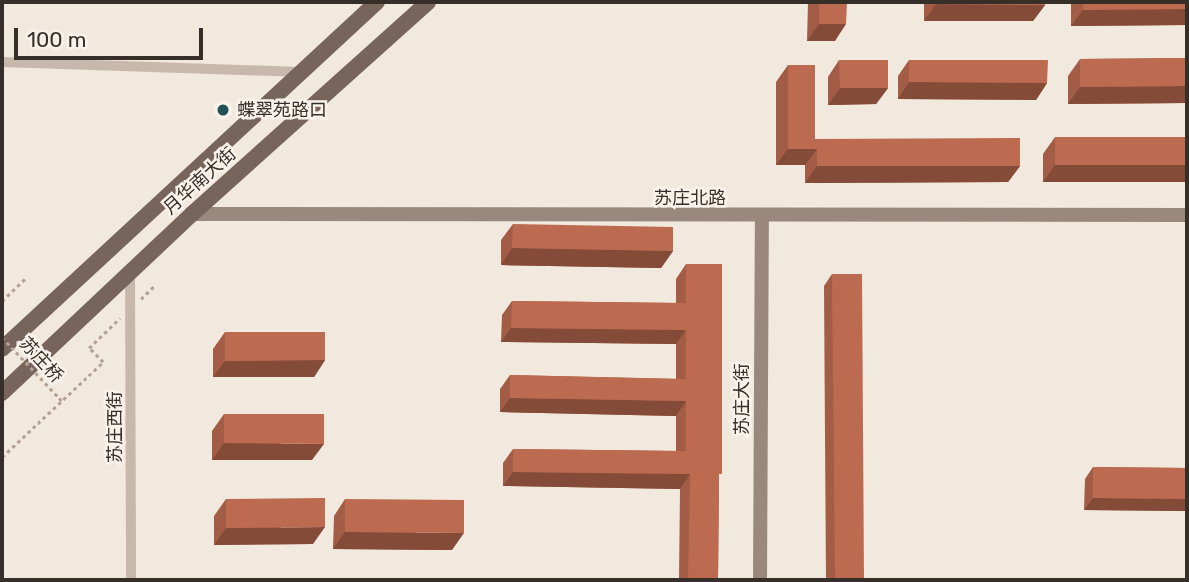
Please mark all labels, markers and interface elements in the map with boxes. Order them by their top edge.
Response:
scale bar [18,14,206,58]
text: 100 m [27,27,86,52]
place label: 蝶翠苑路口 [237,99,327,121]
marker: 蝶翠苑路口 [215,102,231,118]
street label: 月华南大街 [159,143,241,219]
street label: 苏庄北路 [654,187,726,209]
street label: 苏庄桥 [15,333,67,387]
street label: 苏庄大街 [731,363,753,435]
street label: 苏庄西街 [104,391,126,463]

